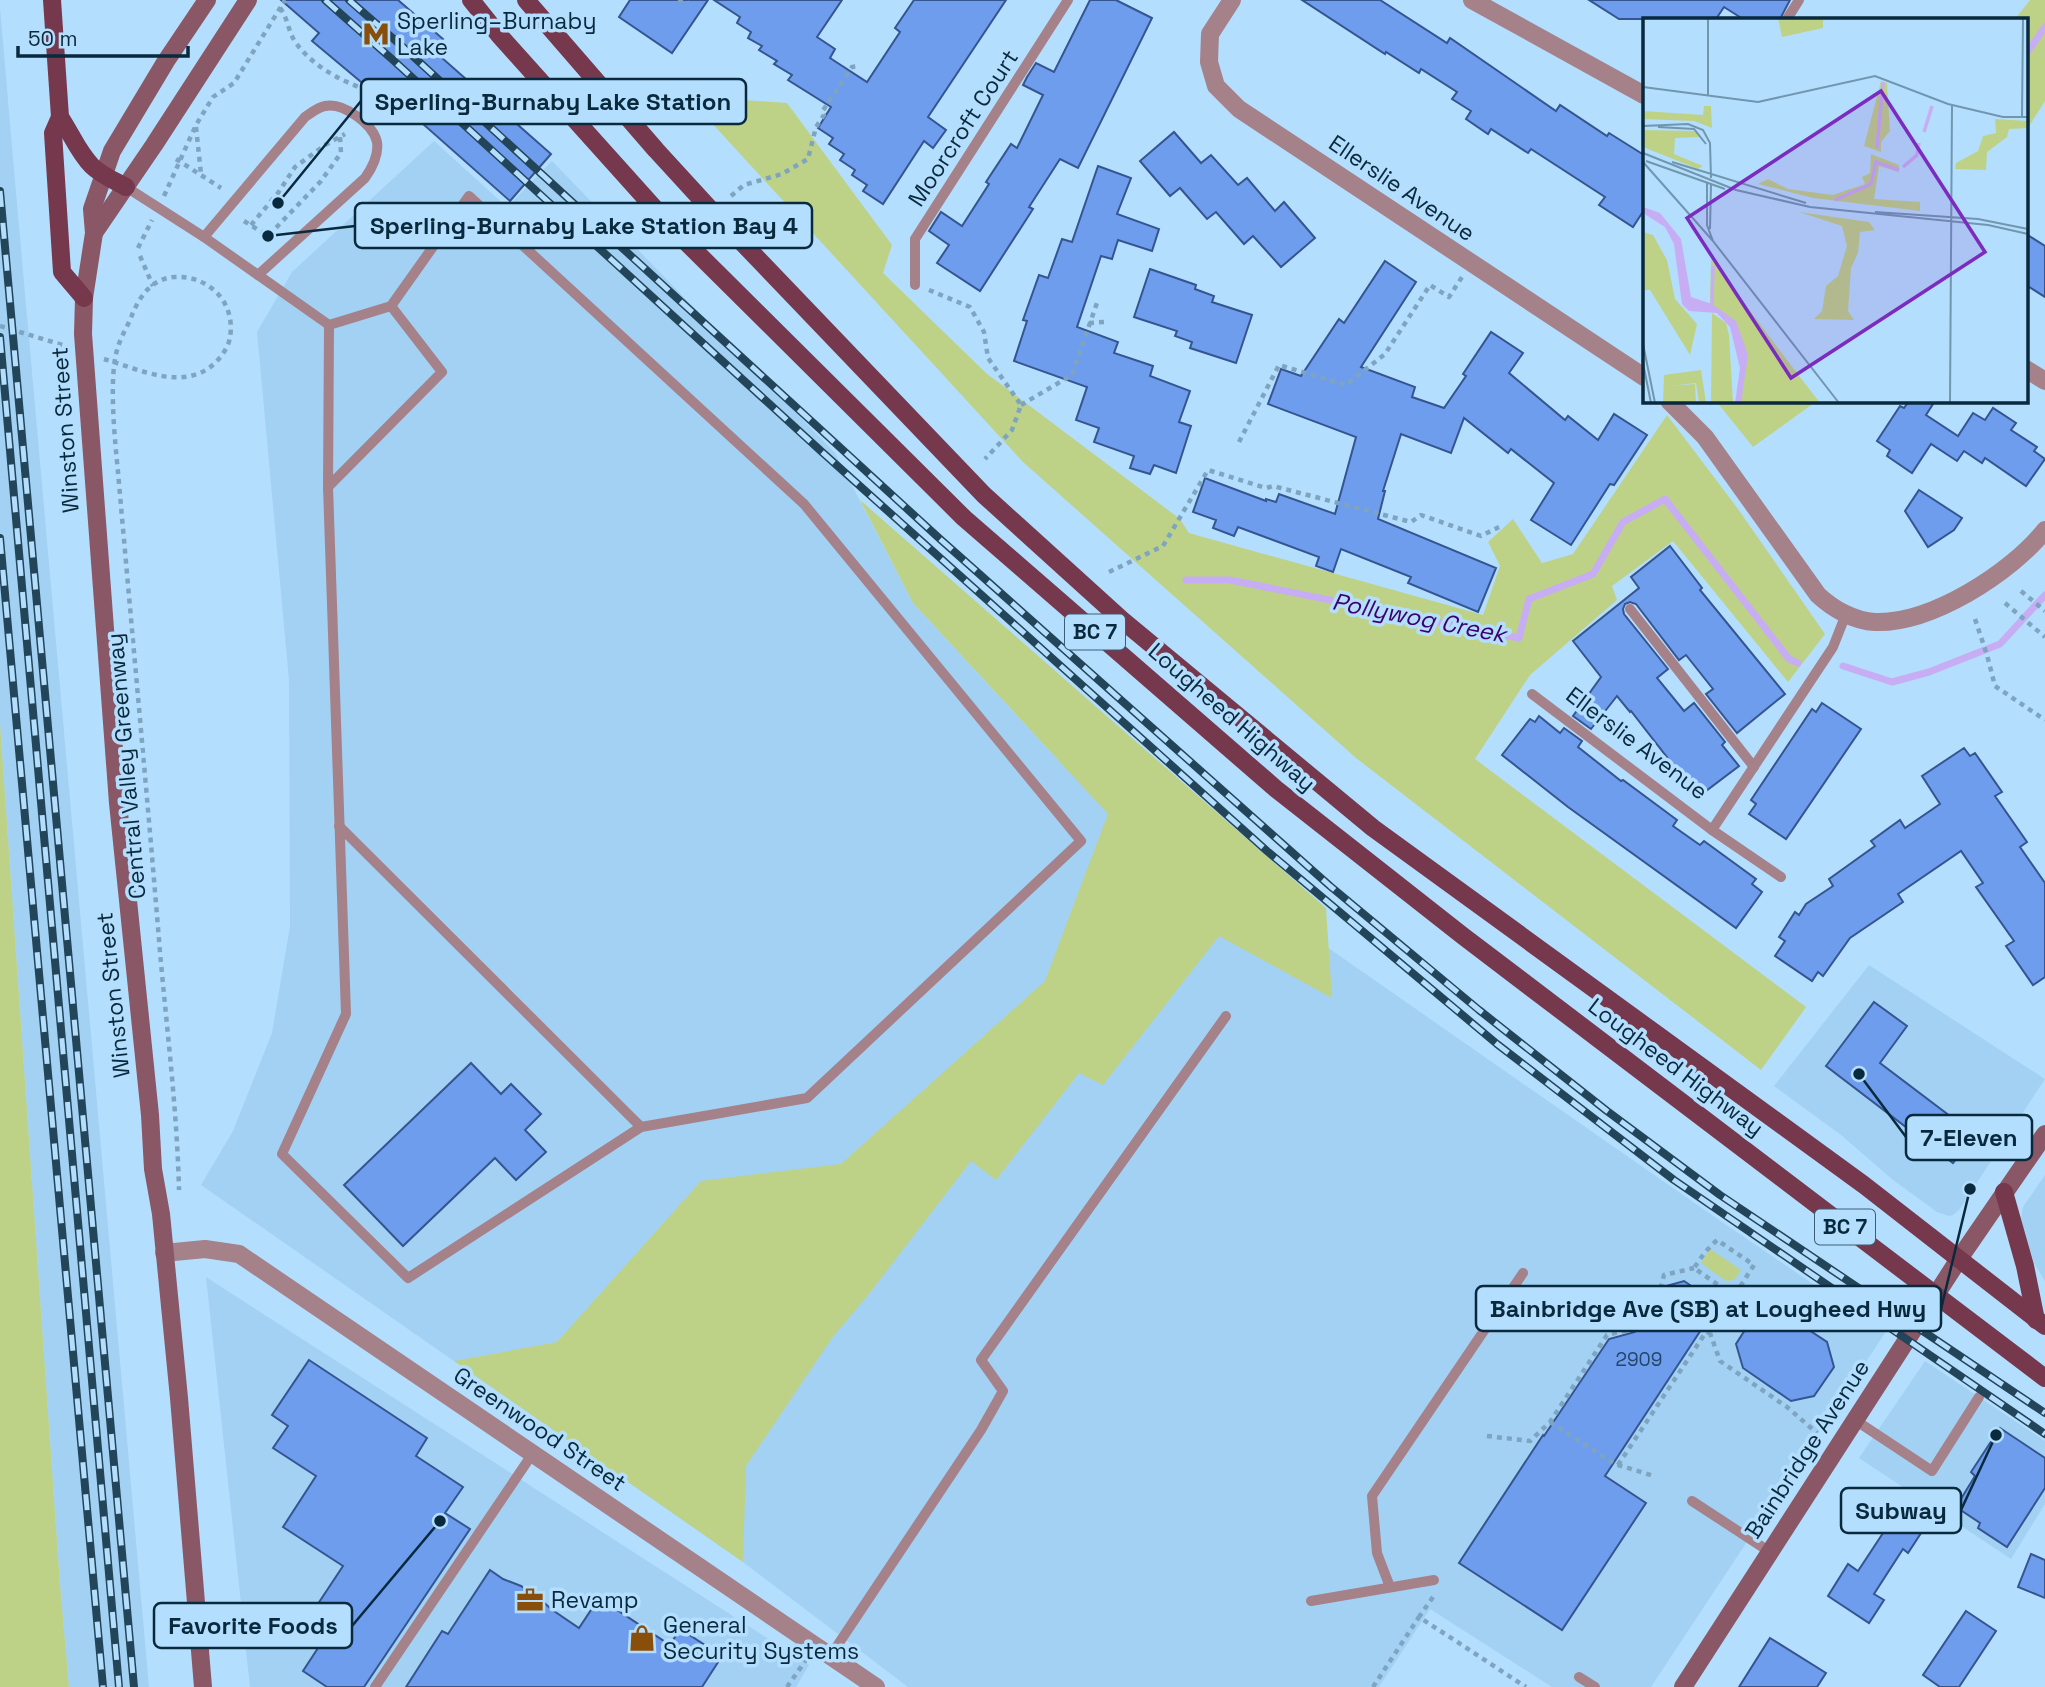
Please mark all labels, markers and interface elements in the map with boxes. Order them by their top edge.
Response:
place label: Sperling–Burnaby Lake [397,6,596,62]
scale bar [18,14,187,58]
inset map [1643,18,2028,402]
metro station icon: Sperling–Burnaby Lake [361,19,391,49]
text: 50 m [28,25,78,52]
street label: Moorcroft Court [901,44,1025,212]
callout: Sperling-Burnaby Lake Station [361,79,746,124]
text: Sperling-Burnaby Lake Station [375,86,731,117]
street label: Ellerslie Avenue [1323,128,1481,248]
callout: Sperling-Burnaby Lake Station Bay 4 [355,203,812,248]
text: Sperling-Burnaby Lake Station Bay 4 [370,210,798,241]
street label: Winston Street [44,346,86,514]
water label: Pollywog Creek [1330,585,1511,650]
road number: BC 7 [1065,614,1125,650]
street label: Central Valley Greenway [99,632,153,900]
street label: Lougheed Highway [1142,636,1322,798]
street label: Ellerslie Avenue [1560,680,1714,806]
street label: Winston Street [89,911,137,1079]
street label: Lougheed Highway [1582,991,1770,1143]
callout: 7-Eleven [1906,1115,2032,1160]
text: 7-Eleven [1920,1122,2018,1153]
road number: BC 7 [1815,1210,1875,1244]
callout: Bainbridge Ave (SB) at Lougheed Hwy [1476,1286,1941,1331]
text: Bainbridge Ave (SB) at Lougheed Hwy [1490,1293,1926,1324]
house number: 2909 [1616,1347,1662,1372]
street label: Bainbridge Avenue [1738,1354,1876,1544]
street label: Greenwood Street [448,1360,632,1498]
callout: Subway [1841,1488,1961,1533]
text: Subway [1855,1495,1947,1526]
office icon: Revamp [515,1585,545,1615]
place label: Revamp [551,1585,639,1615]
callout: Favorite Foods [154,1603,352,1648]
text: Favorite Foods [168,1610,338,1641]
place label: General Security Systems [663,1610,859,1666]
shop icon: General Security Systems [627,1623,657,1653]

